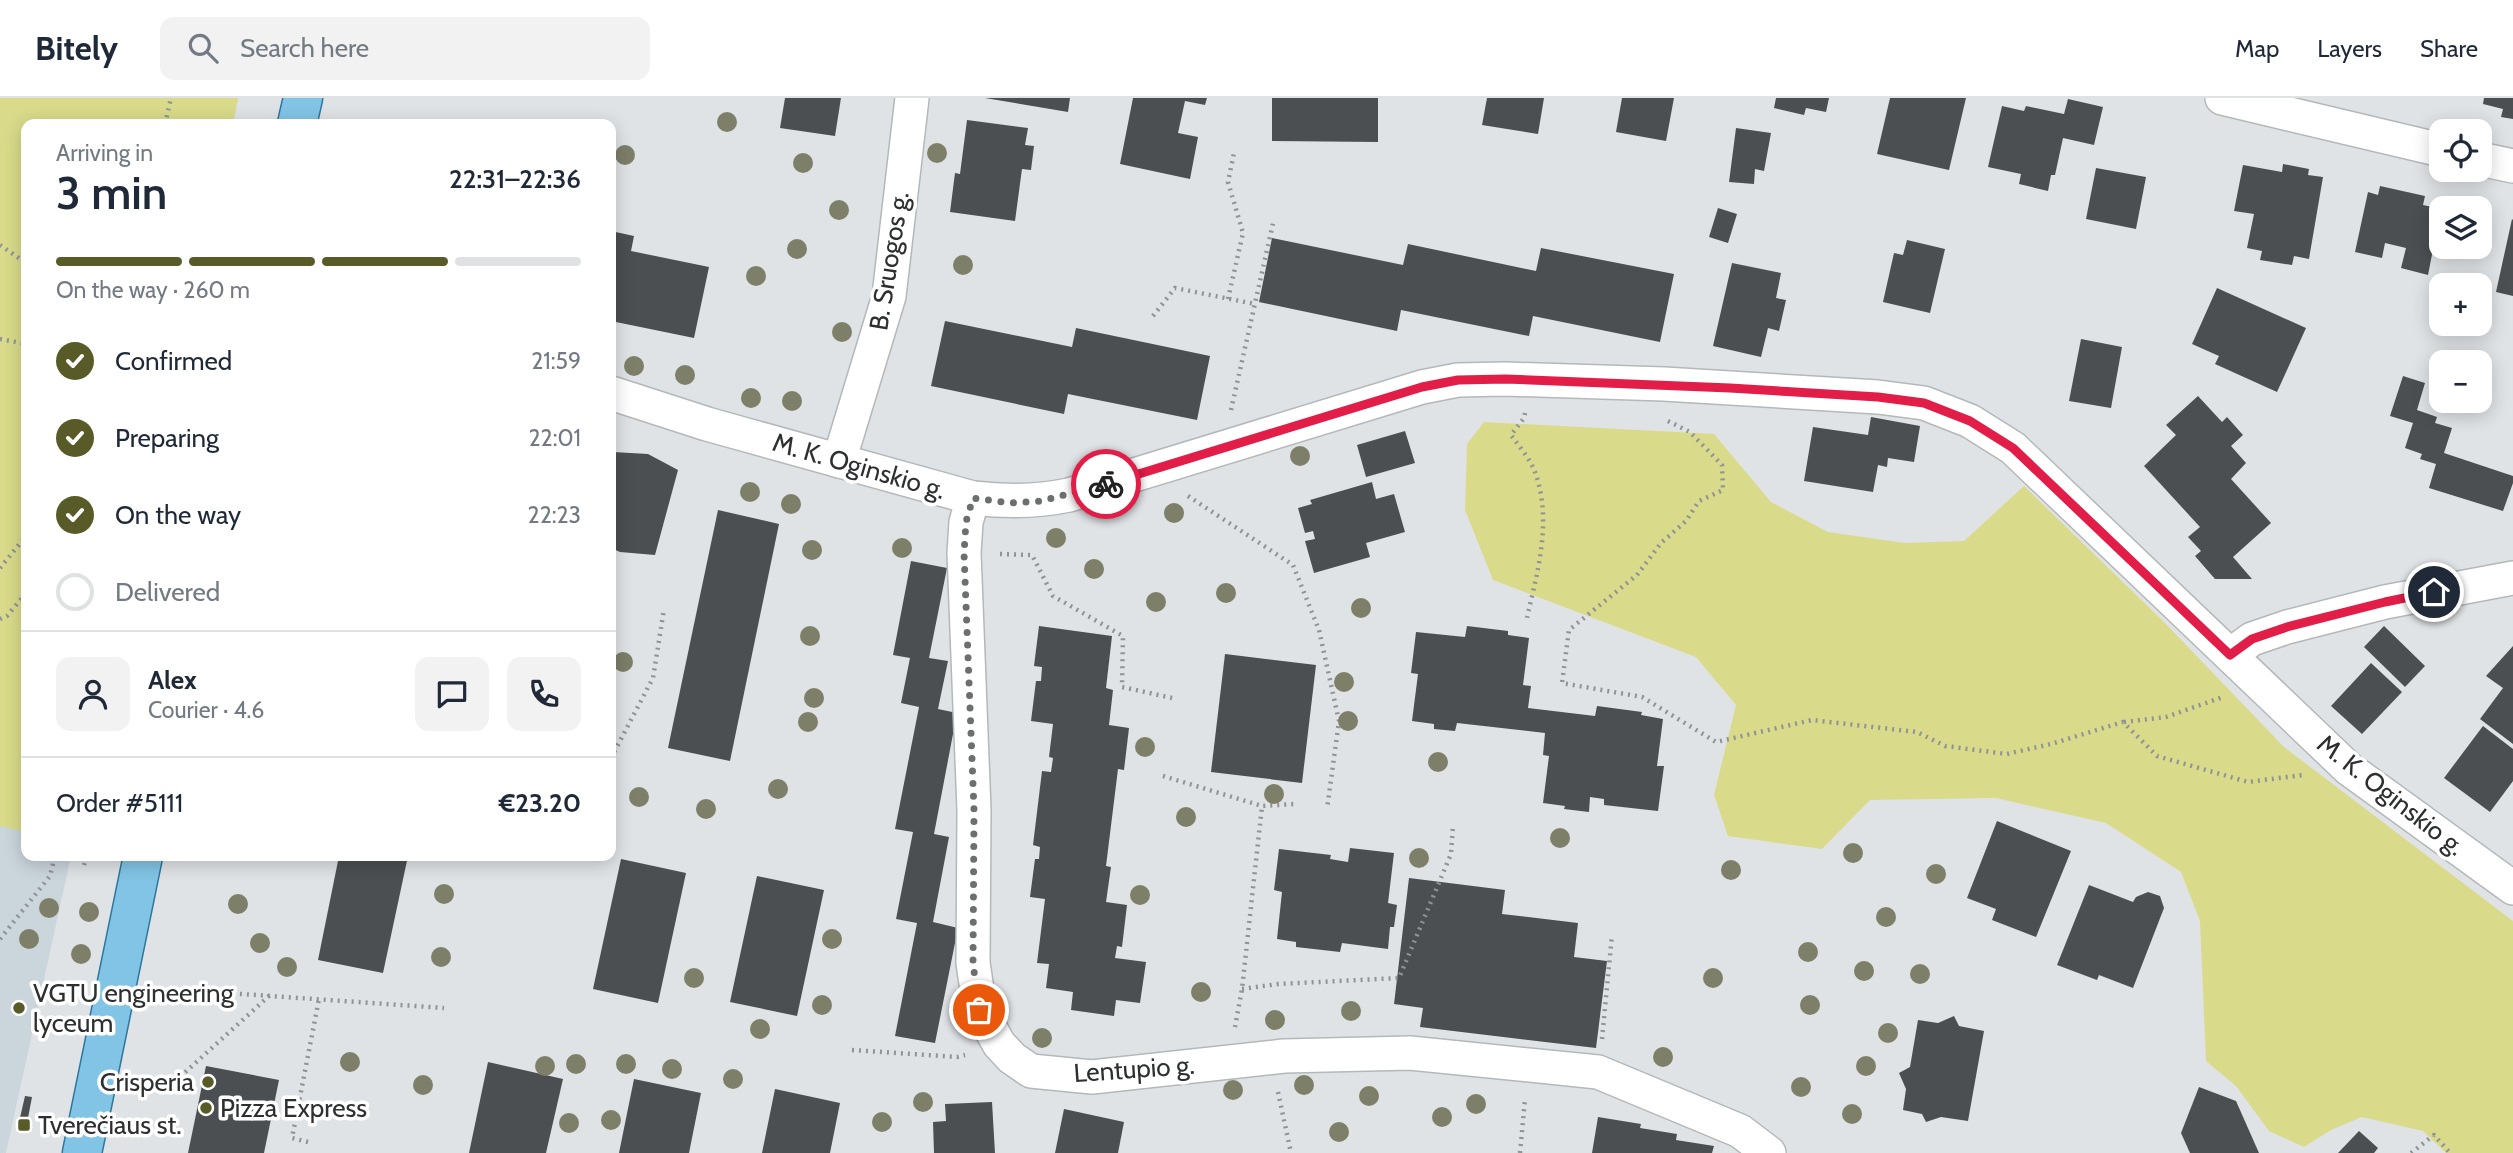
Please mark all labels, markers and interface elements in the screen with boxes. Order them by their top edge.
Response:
search box [160,17,650,80]
text: Bitely [35,28,118,68]
icon: search [184,29,222,67]
text: Search here [240,32,369,64]
text: Map [2235,34,2279,63]
text: Layers [2317,34,2382,63]
text: Share [2420,34,2478,63]
map controls [2429,119,2492,413]
button: locate [2429,119,2492,182]
text: Arriving in [56,139,153,167]
text: 22:31–22:36 [449,163,581,195]
text: 3 min [56,165,167,221]
street label: B. Sruogos g. [862,189,916,333]
button: layers [2429,196,2492,259]
button: + [2429,273,2492,336]
text: On the way · 260 m [56,276,250,304]
icon: check [56,342,94,380]
text: Confirmed [115,345,232,377]
text: 21:59 [531,347,581,375]
button: − [2429,350,2492,413]
icon: check [56,419,94,457]
text: Preparing [115,422,219,454]
text: 22:01 [529,424,581,452]
street label: M. K. Oginskio g. [769,426,949,506]
courier [1071,449,1141,519]
icon: bike [1087,465,1125,503]
icon: check [56,496,94,534]
text: On the way [115,499,241,531]
text: 22:23 [528,501,581,529]
pin [2404,562,2464,622]
icon: home [2415,573,2453,611]
text: Delivered [115,576,220,608]
button: person [56,657,130,731]
button: chat [415,657,489,731]
button: phone [507,657,581,731]
text: Alex [148,664,197,696]
text: Courier · 4.6 [148,696,264,724]
street label: M. K. Oginskio g. [2311,728,2471,862]
text: Order #5111 [56,787,183,819]
text: €23.20 [499,787,581,819]
place label: VGTU engineering lyceum [33,977,235,1039]
pin [949,980,1009,1040]
icon: bag [960,991,998,1029]
marker: VGTU engineering lyceum [11,1000,27,1016]
street label: Lentupio g. [1072,1049,1196,1089]
place label: Crisperia [100,1066,195,1098]
marker: Crisperia [200,1074,216,1090]
place label: Pizza Express [220,1092,367,1124]
marker: Pizza Express [198,1100,214,1116]
place label: Tverečiaus st. [38,1109,182,1141]
marker: Tverečiaus st. [16,1117,32,1133]

